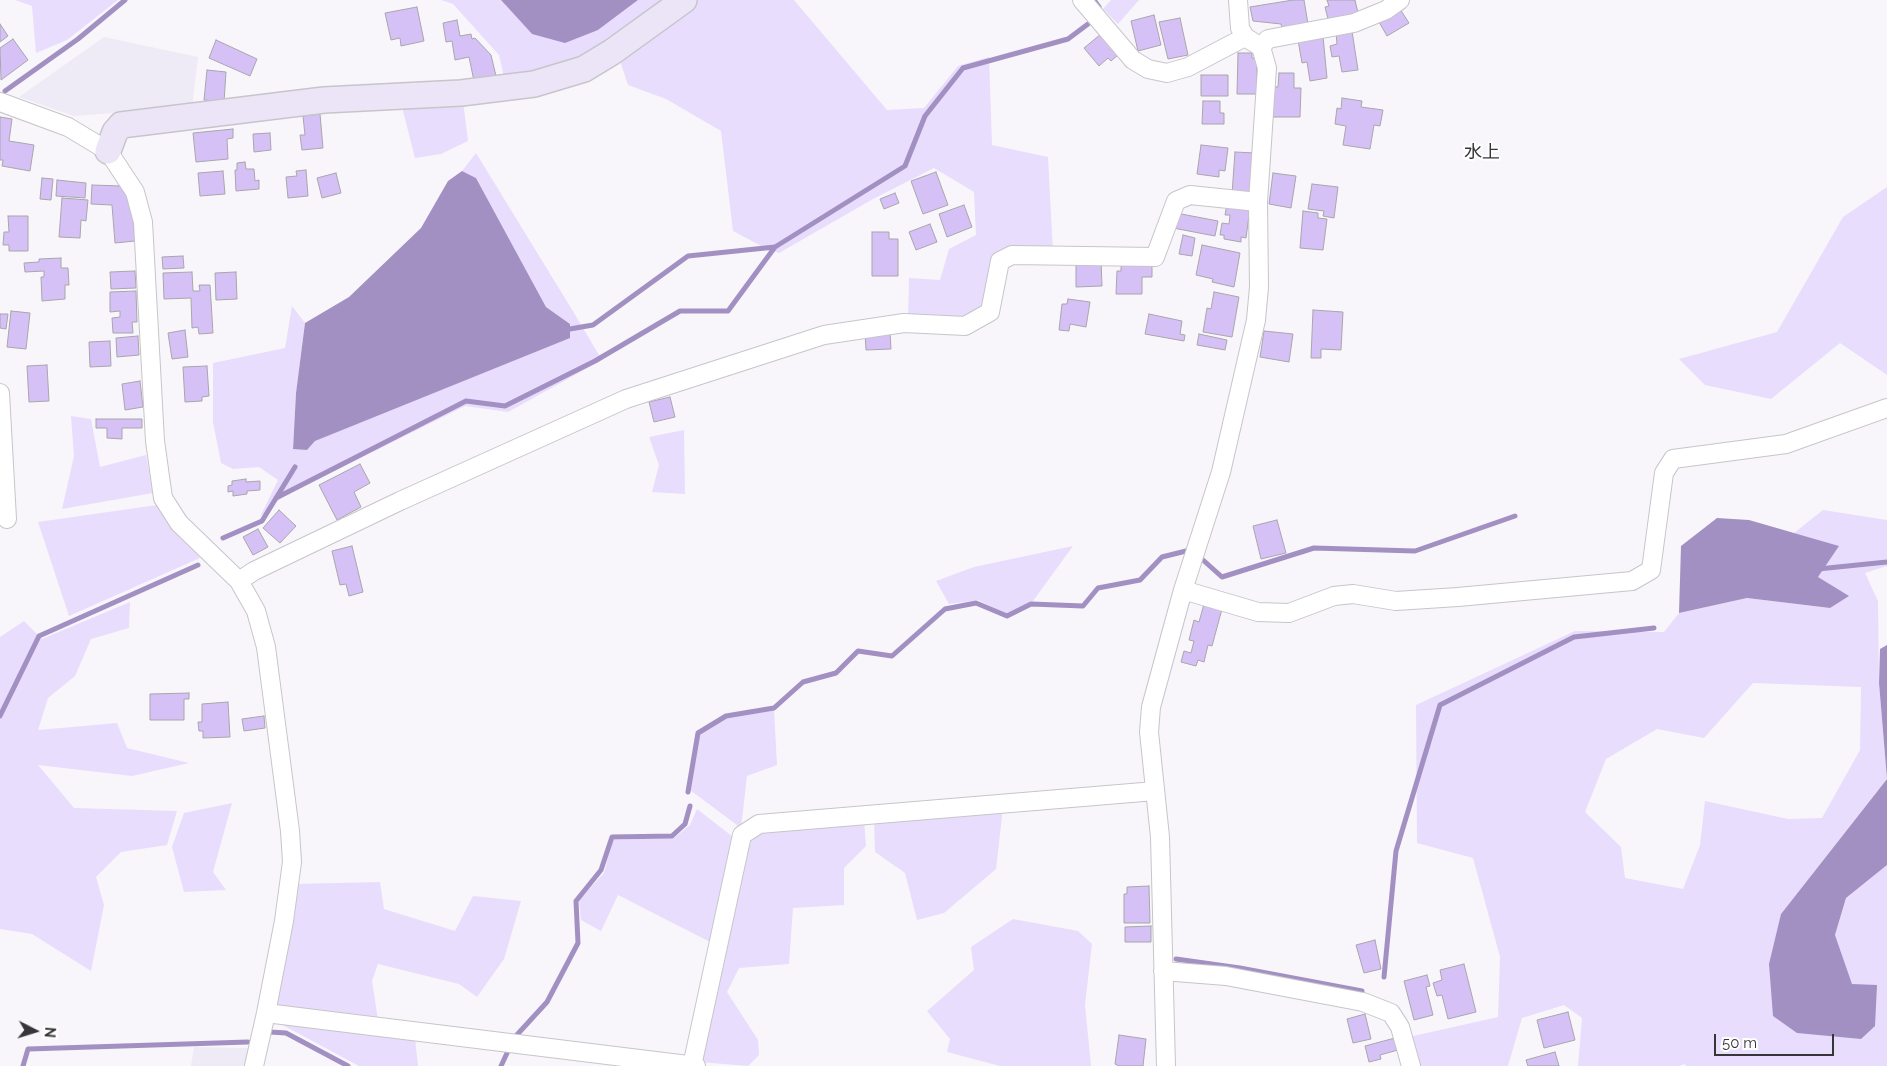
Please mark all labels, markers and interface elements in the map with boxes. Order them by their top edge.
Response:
district label: 水上 [1464,142,1500,164]
north arrow [10,1006,60,1056]
scale bar [1717,1024,1837,1056]
text: N [42,1026,58,1038]
text: 50 m [1722,1034,1757,1052]

